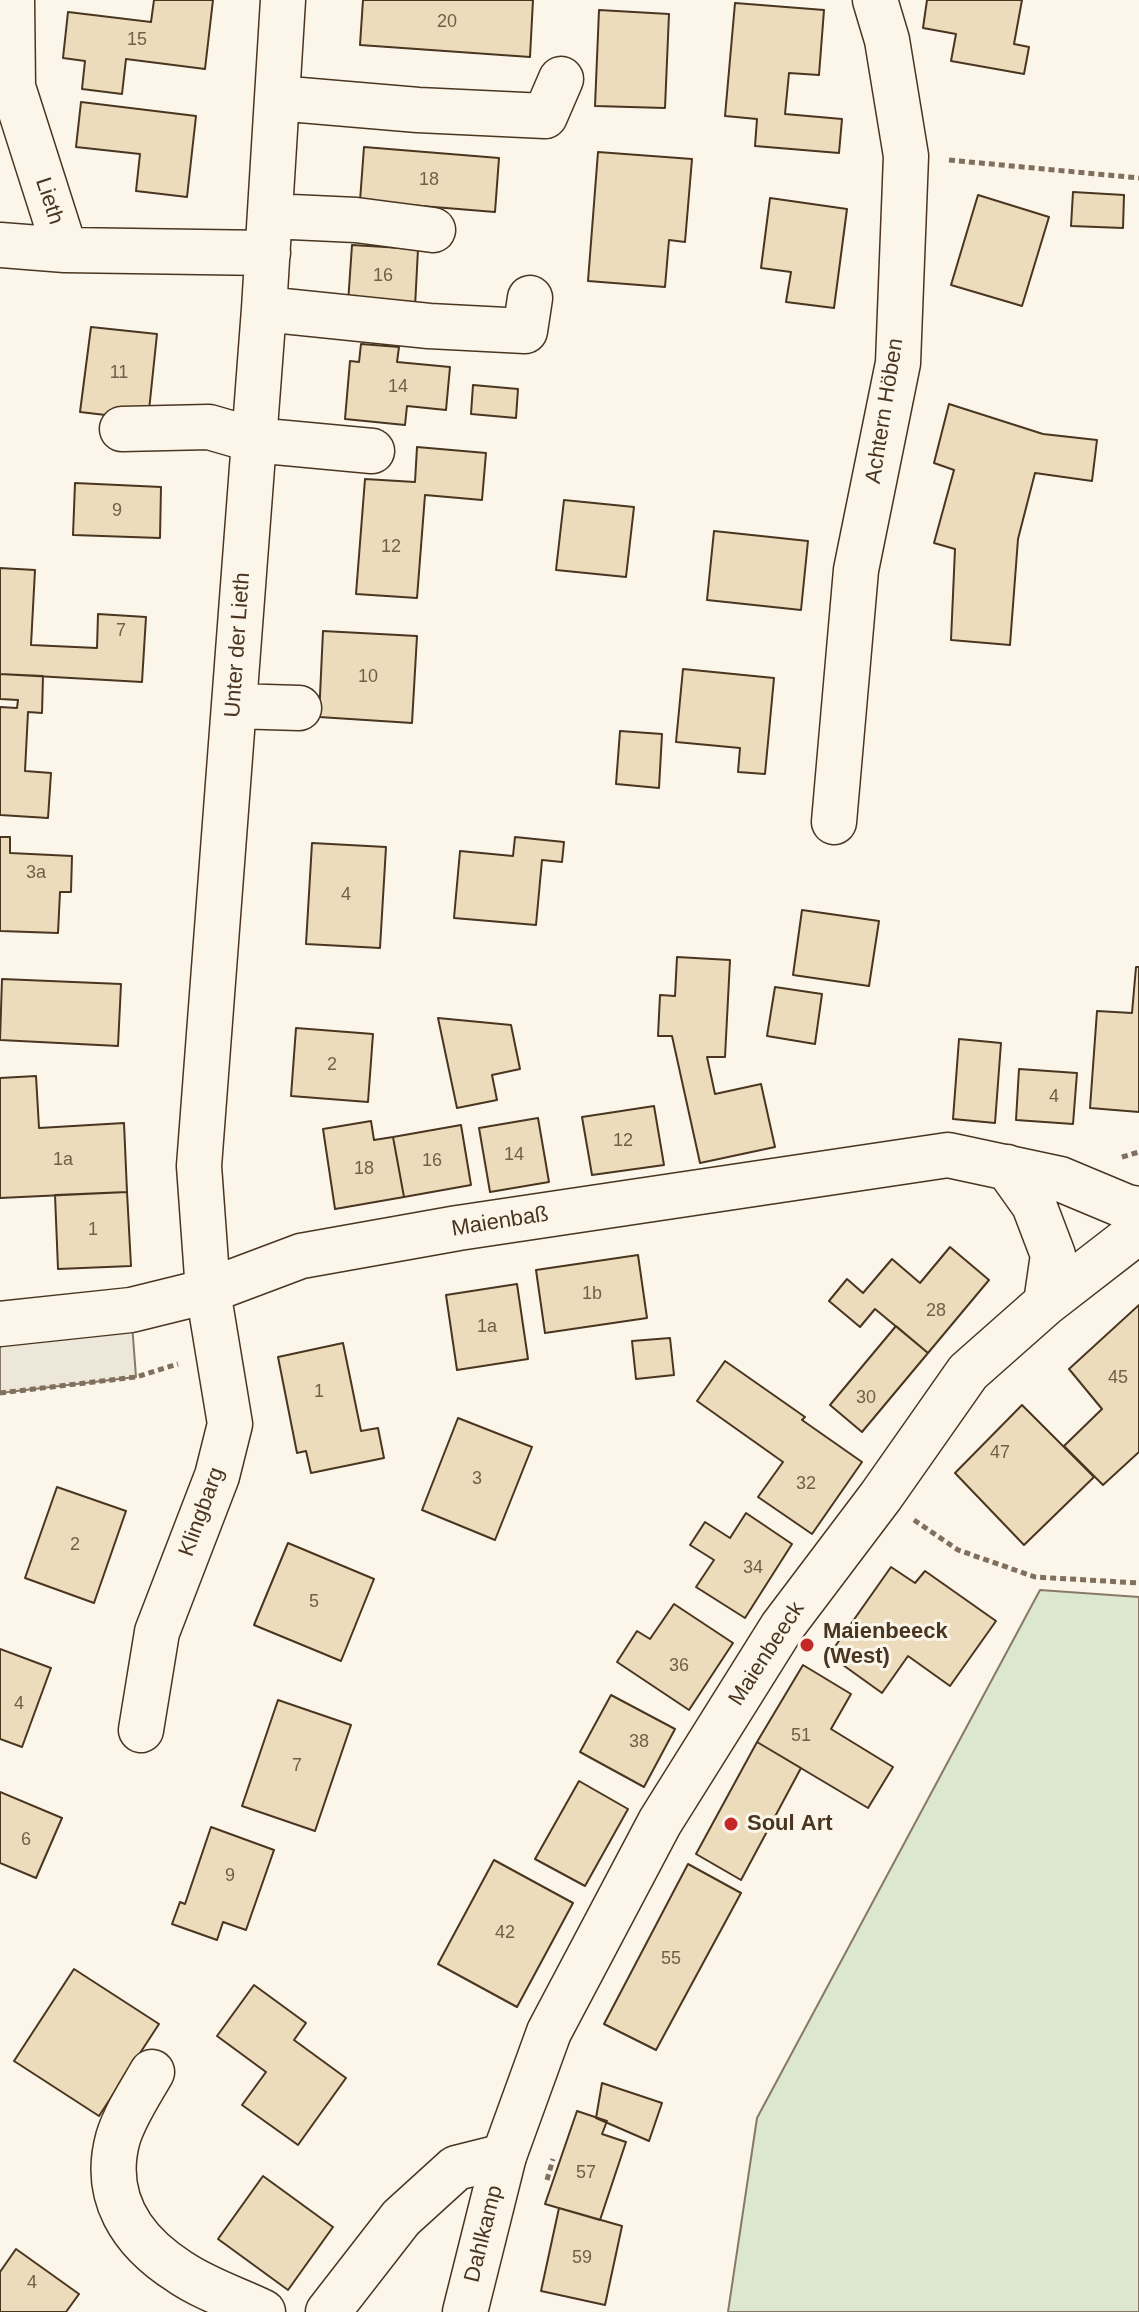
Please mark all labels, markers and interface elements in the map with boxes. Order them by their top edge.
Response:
house number: 20 [437,11,457,33]
house number: 15 [127,29,147,51]
house number: 18 [419,169,439,191]
street label: Lieth [29,174,69,228]
house number: 16 [373,265,393,287]
street label: Achtern Höben [860,336,910,486]
house number: 11 [110,362,128,384]
house number: 14 [388,376,408,398]
house number: 9 [112,500,122,522]
house number: 12 [381,536,401,558]
street label: Unter der Lieth [220,571,256,719]
house number: 7 [116,620,126,642]
house number: 10 [358,666,378,688]
house number: 3a [26,862,46,884]
house number: 4 [341,884,351,906]
house number: 2 [327,1054,337,1076]
house number: 4 [1049,1086,1059,1108]
house number: 12 [613,1130,633,1152]
house number: 14 [504,1144,524,1166]
house number: 1a [53,1149,73,1171]
house number: 16 [422,1150,442,1172]
house number: 18 [354,1158,374,1180]
street label: Maienbaß [450,1201,550,1243]
house number: 1 [88,1219,98,1241]
house number: 1b [582,1283,602,1305]
house number: 28 [926,1300,946,1322]
house number: 1a [477,1316,497,1338]
house number: 45 [1108,1367,1128,1389]
house number: 1 [314,1381,324,1403]
house number: 30 [856,1387,876,1409]
house number: 47 [990,1442,1010,1464]
street label: Klingbarg [174,1464,230,1560]
house number: 3 [472,1468,482,1490]
house number: 32 [796,1473,816,1495]
house number: 2 [70,1534,80,1556]
house number: 34 [743,1557,763,1579]
house number: 5 [309,1591,319,1613]
street label: Maienbeeck [724,1597,810,1711]
place label: Maienbeeck (West) [823,1619,948,1670]
marker: Maienbeeck (West) [798,1636,816,1654]
house number: 36 [669,1655,689,1677]
house number: 4 [14,1693,24,1715]
house number: 51 [791,1725,811,1747]
house number: 38 [629,1731,649,1753]
house number: 7 [292,1755,302,1777]
place label: Soul Art [747,1811,833,1837]
marker: Soul Art [722,1815,740,1833]
house number: 6 [21,1829,31,1851]
house number: 9 [225,1865,235,1887]
house number: 42 [495,1922,515,1944]
house number: 55 [661,1948,681,1970]
house number: 57 [576,2162,596,2184]
street label: Dahlkamp [459,2183,509,2285]
house number: 59 [572,2247,592,2269]
house number: 4 [27,2272,37,2294]

